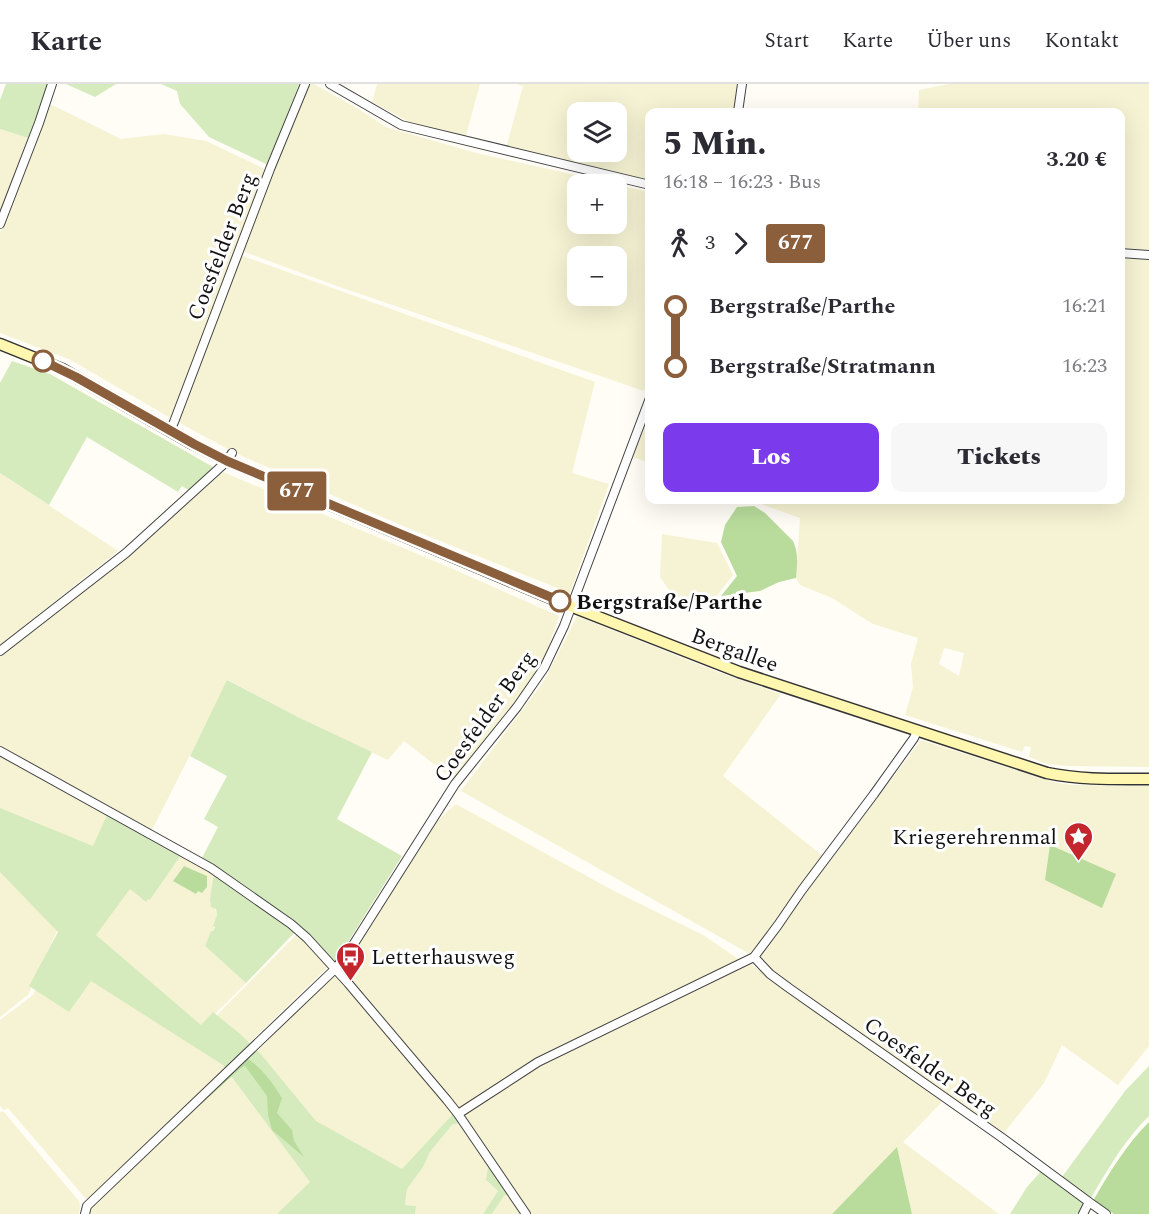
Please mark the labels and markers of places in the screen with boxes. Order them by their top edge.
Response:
unlabelled marker [32,350,54,372]
place label: Bergstraße/Parthe [576,586,762,619]
marker: Bergstraße/Parthe [549,590,571,612]
place icon: Kriegerehrenmal [1062,820,1094,862]
place label: Kriegerehrenmal [892,821,1057,854]
bus stop icon: Letterhausweg [334,940,366,982]
place label: Letterhausweg [371,941,515,974]

